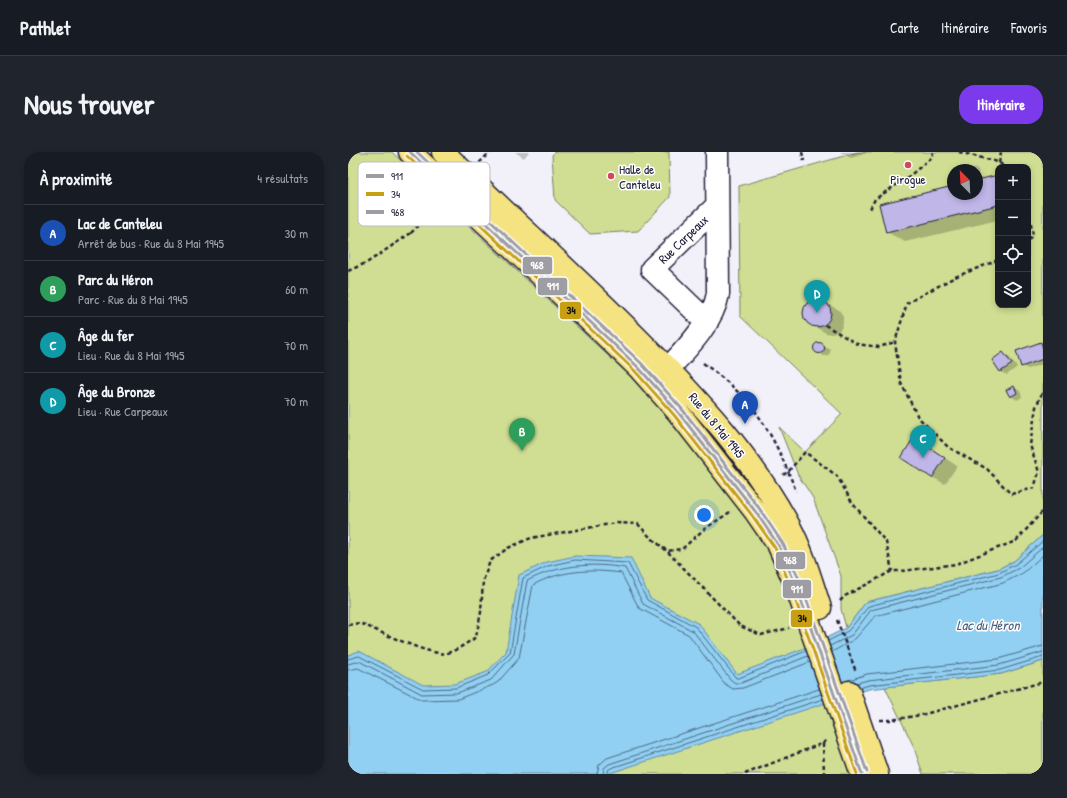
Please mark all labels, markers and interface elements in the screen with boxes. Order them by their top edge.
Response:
text: Pathlet [20,15,70,41]
text: Carte [890,18,919,37]
text: Itinéraire [941,18,989,37]
text: Favoris [1011,18,1047,37]
text: Nous trouver [24,85,155,123]
button: Itinéraire [959,85,1043,124]
place label: Halle de Canteleu [619,160,661,193]
marker: Pirogue [903,160,913,170]
legend [358,162,490,226]
north arrow [947,164,983,200]
map controls [995,164,1031,308]
button: + [995,164,1031,200]
text: À proximité [40,167,112,190]
text: 4 résultats [257,169,308,187]
text: 911 [391,169,403,183]
place label: Pirogue [890,170,926,188]
marker: Halle de Canteleu [606,171,616,181]
text: 34 [391,187,400,201]
button: − [995,200,1031,236]
text: 968 [391,205,404,219]
street label: Rue Carpeaux [654,210,712,267]
text: Lac de Canteleu [78,213,162,234]
text: A [50,224,56,242]
text: 30 m [285,224,308,242]
text: Arrêt de bus · Rue du 8 Mai 1945 [78,234,224,252]
button: locate [995,236,1031,272]
line badge: 968 [522,256,553,275]
text: 968 [530,258,544,272]
text: Parc du Héron [78,269,153,290]
button: layers [995,272,1031,308]
line badge: 911 [537,277,568,296]
text: 911 [547,279,559,293]
text: B [50,280,56,298]
text: 60 m [285,280,308,298]
pin: D [804,280,830,313]
text: Parc · Rue du 8 Mai 1945 [78,290,188,308]
line badge: 34 [559,301,582,320]
text: 34 [566,303,576,317]
text: Âge du fer [78,325,134,346]
text: C [49,336,57,354]
text: 70 m [284,336,308,354]
text: Lieu · Rue du 8 Mai 1945 [78,346,184,364]
text: Âge du Bronze [78,381,155,402]
street label: Rue du 8 Mai 1945 [685,388,749,462]
pin: A [732,391,758,424]
text: D [50,392,56,410]
text: 70 m [284,392,308,410]
text: Lieu · Rue Carpeaux [78,402,168,420]
pin: B [509,418,535,451]
pin: C [910,425,936,458]
your location [694,505,714,525]
line badge: 968 [775,551,806,570]
text: 968 [783,553,797,567]
line badge: 911 [782,579,812,599]
text: 911 [791,582,803,596]
line badge: 34 [790,609,813,628]
text: 34 [797,611,807,625]
water label: Lac du Héron [956,615,1021,634]

